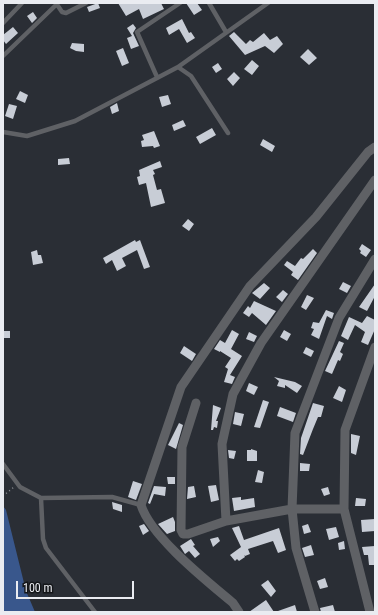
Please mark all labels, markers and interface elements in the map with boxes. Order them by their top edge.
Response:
scale bar [18,573,136,599]
text: 100 m [23,581,53,595]

